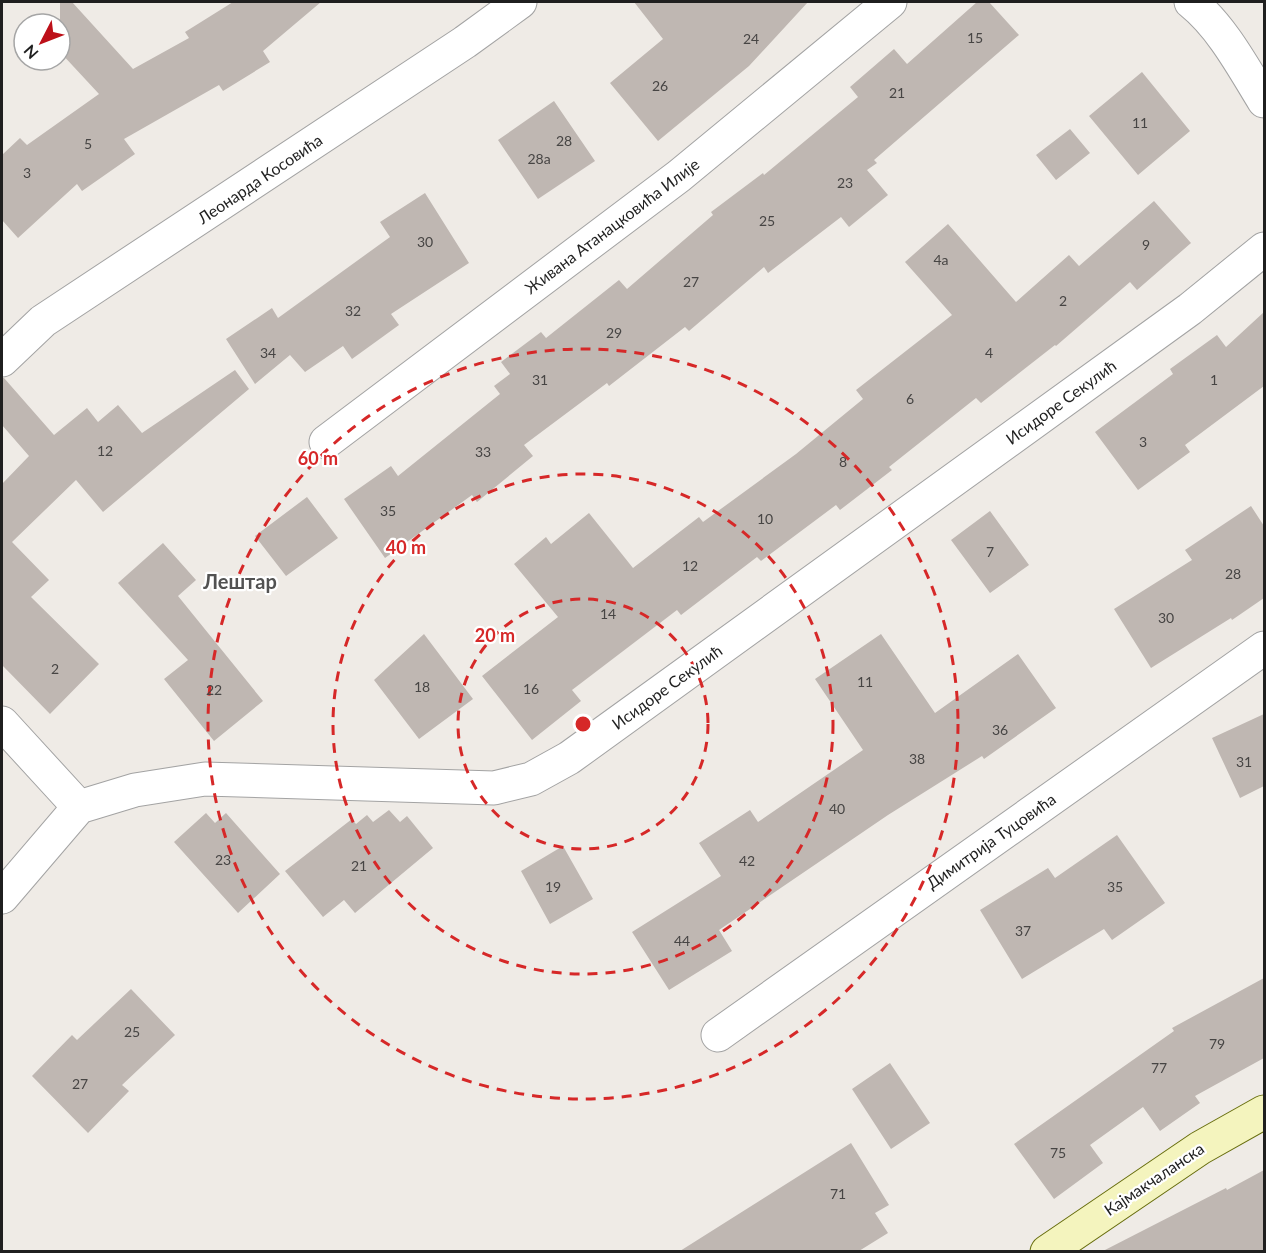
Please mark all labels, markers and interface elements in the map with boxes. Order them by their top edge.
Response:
north arrow [12,12,72,72]
house number: 15 [967,29,983,46]
house number: 24 [743,30,759,47]
text: N [19,41,42,63]
house number: 26 [652,77,668,94]
house number: 21 [889,84,905,101]
house number: 11 [1132,114,1148,131]
street label: Леонарда Косовића [193,130,326,228]
house number: 28 [556,132,572,149]
house number: 5 [84,135,92,152]
house number: 28a [527,150,551,167]
street label: Живана Атанацковића Илије [521,154,703,297]
house number: 3 [23,164,31,181]
house number: 23 [837,174,853,191]
house number: 25 [759,212,775,229]
house number: 30 [417,233,433,250]
house number: 9 [1142,236,1150,253]
house number: 4a [933,251,949,268]
house number: 27 [683,273,699,290]
house number: 2 [1059,292,1067,309]
house number: 32 [345,302,361,319]
house number: 29 [606,324,622,341]
house number: 34 [260,344,276,361]
house number: 4 [985,344,993,361]
street label: Исидоре Секулић [1002,355,1119,448]
house number: 31 [532,371,548,388]
house number: 1 [1210,371,1218,388]
house number: 6 [906,390,914,407]
house number: 3 [1139,433,1147,450]
house number: 12 [97,442,113,459]
house number: 33 [475,443,491,460]
text: 60 m [298,447,338,469]
house number: 8 [839,453,847,470]
house number: 35 [380,502,396,519]
house number: 10 [757,510,773,527]
text: 40 m [386,536,426,558]
house number: 7 [986,543,994,560]
house number: 12 [682,557,698,574]
house number: 28 [1225,565,1241,582]
district label: Лештар [202,569,277,593]
house number: 14 [600,605,616,622]
house number: 30 [1158,609,1174,626]
text: 20 m [475,624,515,646]
street label: Исидоре Секулић [608,640,725,733]
house number: 2 [51,660,59,677]
house number: 11 [857,673,873,690]
house number: 18 [414,678,430,695]
house number: 16 [523,680,539,697]
house number: 22 [206,681,222,698]
centre of rings [573,714,593,734]
house number: 36 [992,721,1008,738]
house number: 38 [909,750,925,767]
house number: 31 [1236,753,1252,770]
street label: Димитрија Туцовића [923,789,1059,892]
house number: 40 [829,800,845,817]
house number: 23 [215,851,231,868]
house number: 42 [739,852,755,869]
house number: 21 [351,857,367,874]
house number: 19 [545,878,561,895]
house number: 35 [1107,878,1123,895]
house number: 37 [1015,922,1031,939]
house number: 44 [674,932,690,949]
house number: 25 [124,1023,140,1040]
house number: 79 [1209,1035,1225,1052]
house number: 77 [1151,1059,1167,1076]
house number: 27 [72,1075,88,1092]
street label: Кајмакчаланска [1100,1138,1207,1219]
house number: 75 [1050,1144,1066,1161]
house number: 71 [830,1185,846,1202]

